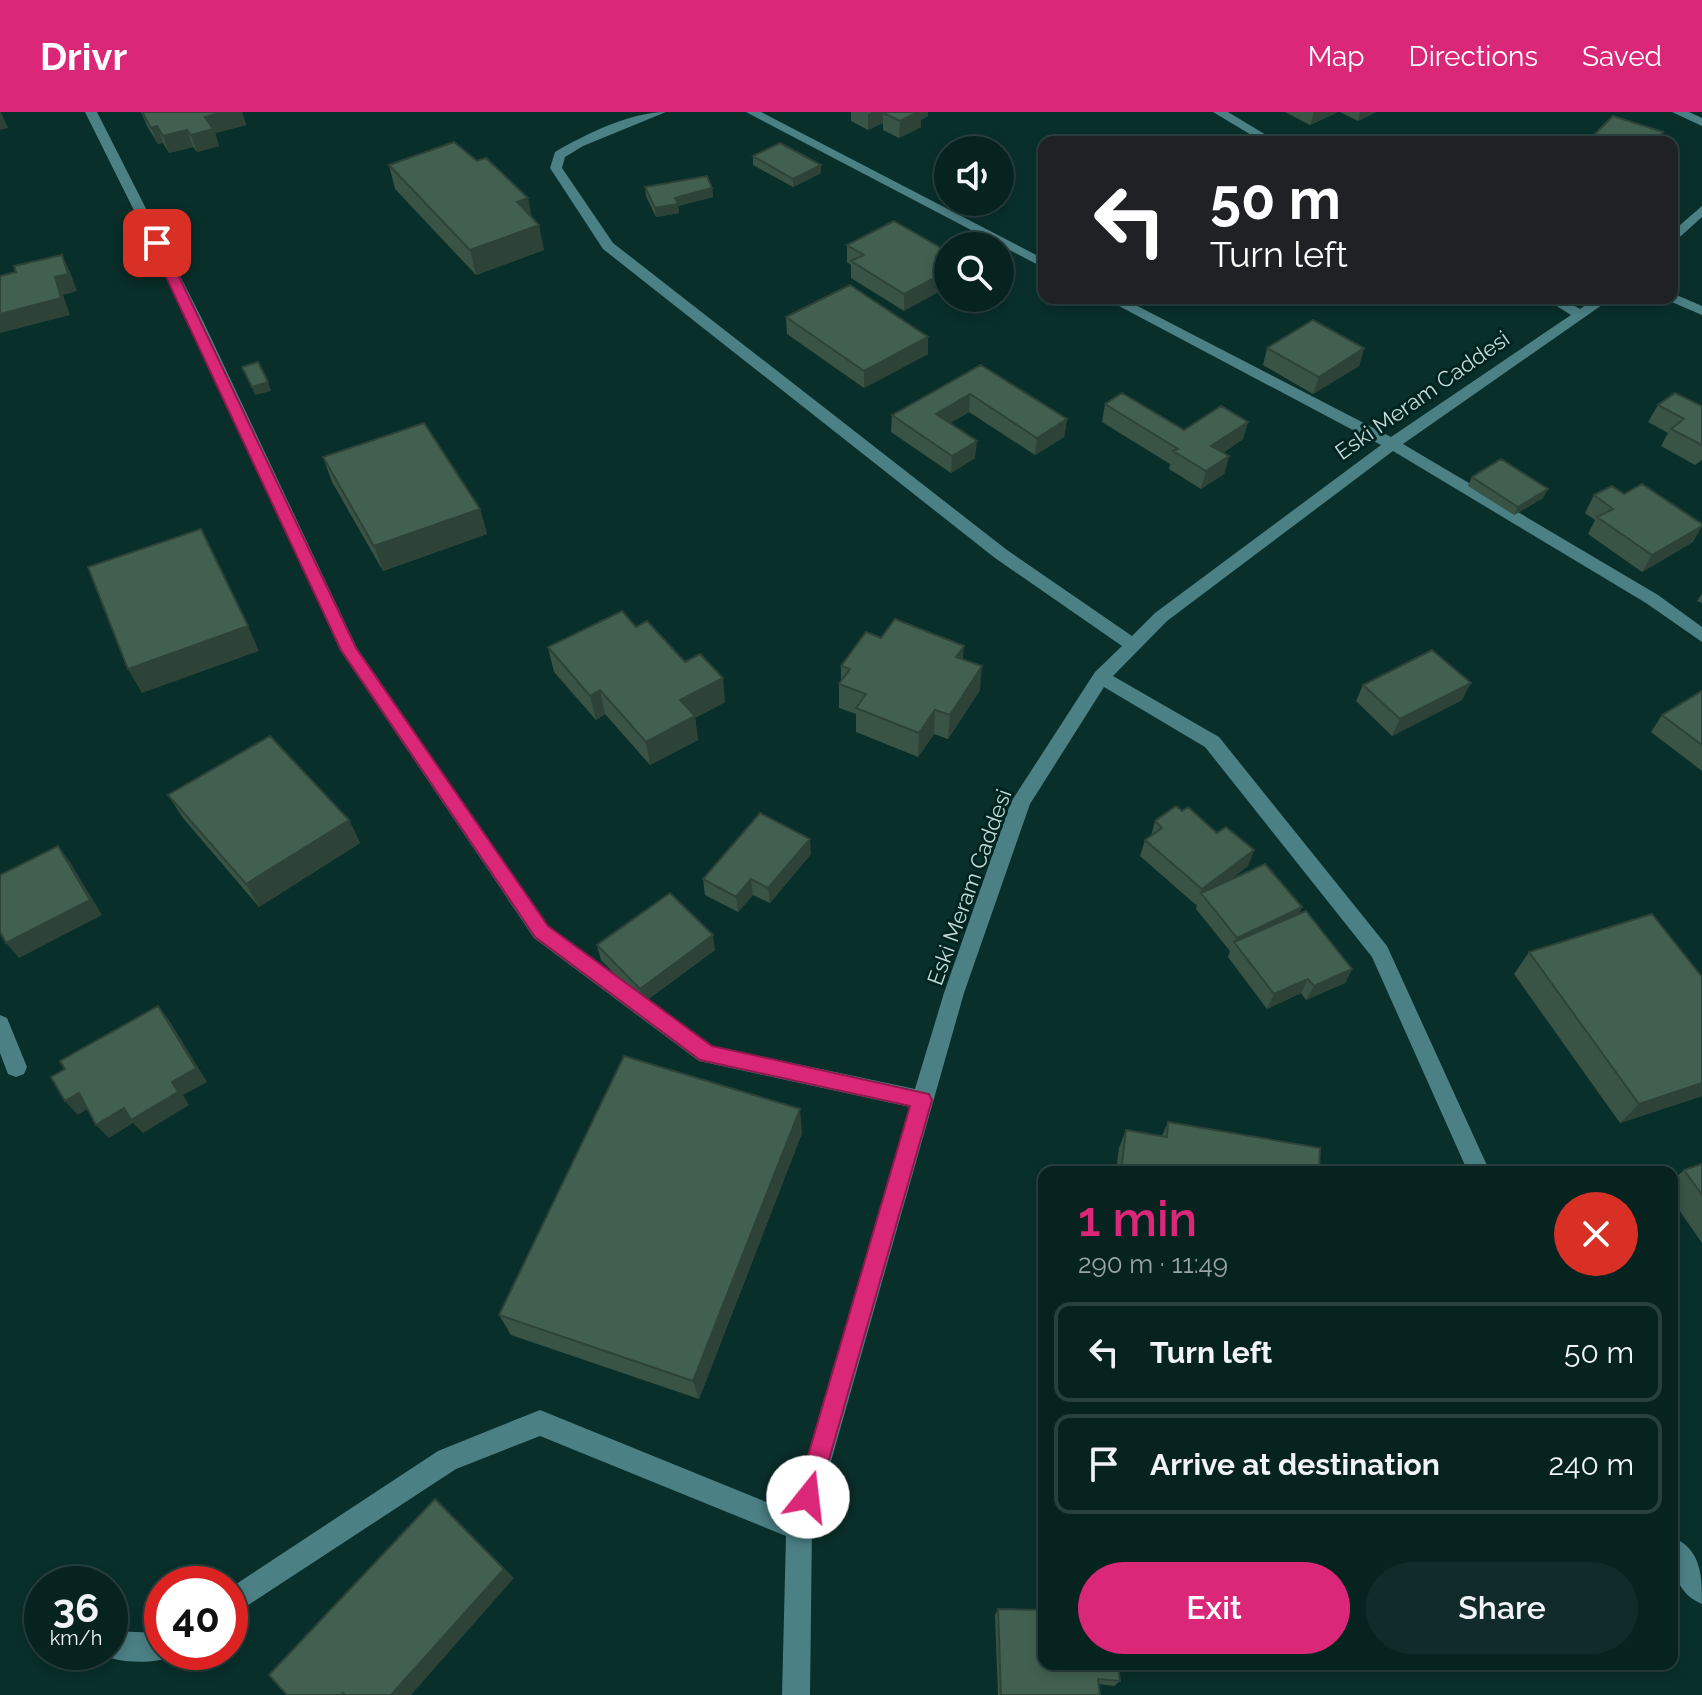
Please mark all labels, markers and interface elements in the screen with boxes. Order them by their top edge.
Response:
text: Drivr [40,34,127,79]
text: Map [1308,40,1365,73]
text: Directions [1409,40,1538,73]
text: Saved [1582,40,1662,73]
map controls [934,136,1014,312]
button: sound [934,136,1014,216]
text: 50 m [1210,166,1341,232]
icon: left [1078,168,1182,272]
pin [123,209,191,277]
icon: arrive [135,221,179,265]
button: search [934,232,1014,312]
text: Turn left [1210,233,1348,275]
street label: Eski Meram Caddesi [1330,325,1514,465]
street label: Eski Meram Caddesi [921,786,1017,988]
text: 1 min [1078,1191,1197,1247]
button: close [1554,1192,1638,1276]
text: 290 m · 11:49 [1078,1249,1228,1279]
icon: left [1082,1330,1126,1374]
text: Turn left [1150,1335,1272,1370]
text: 50 m [1564,1335,1634,1370]
icon: arrive [1082,1442,1126,1486]
text: Arrive at destination [1150,1447,1440,1482]
text: 240 m [1548,1447,1634,1482]
position arrow [766,1455,850,1539]
button: Exit [1078,1562,1350,1654]
button: Share [1366,1562,1638,1654]
speed limit sign: 40 [144,1566,248,1670]
text: 36 [53,1584,99,1631]
text: km/h [50,1626,102,1650]

